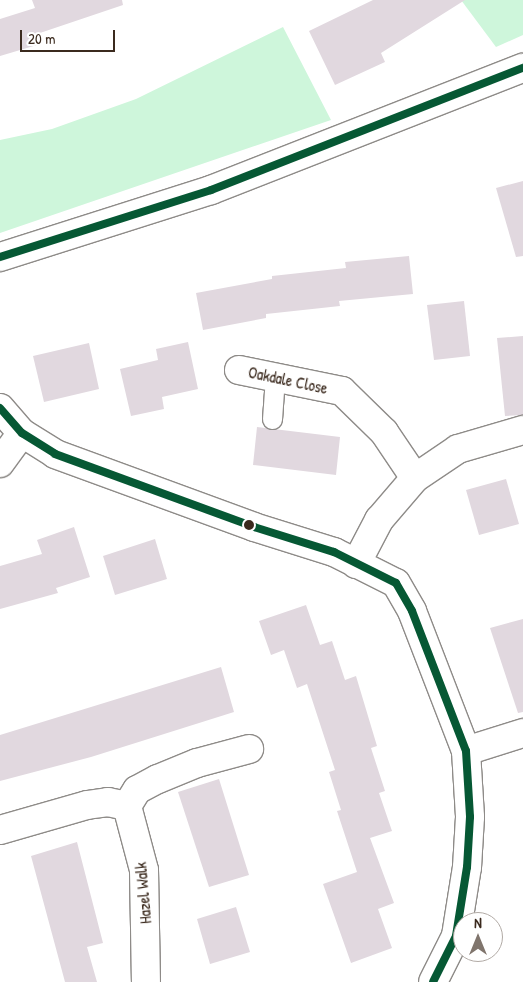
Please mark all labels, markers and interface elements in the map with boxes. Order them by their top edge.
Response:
scale bar [22,20,118,52]
text: 20 m [28,28,55,49]
street label: Oakdale Close [247,362,329,398]
unlabelled marker [244,520,254,530]
street label: Hazel Walk [131,861,155,925]
north arrow [453,912,503,962]
text: N [474,913,482,932]

